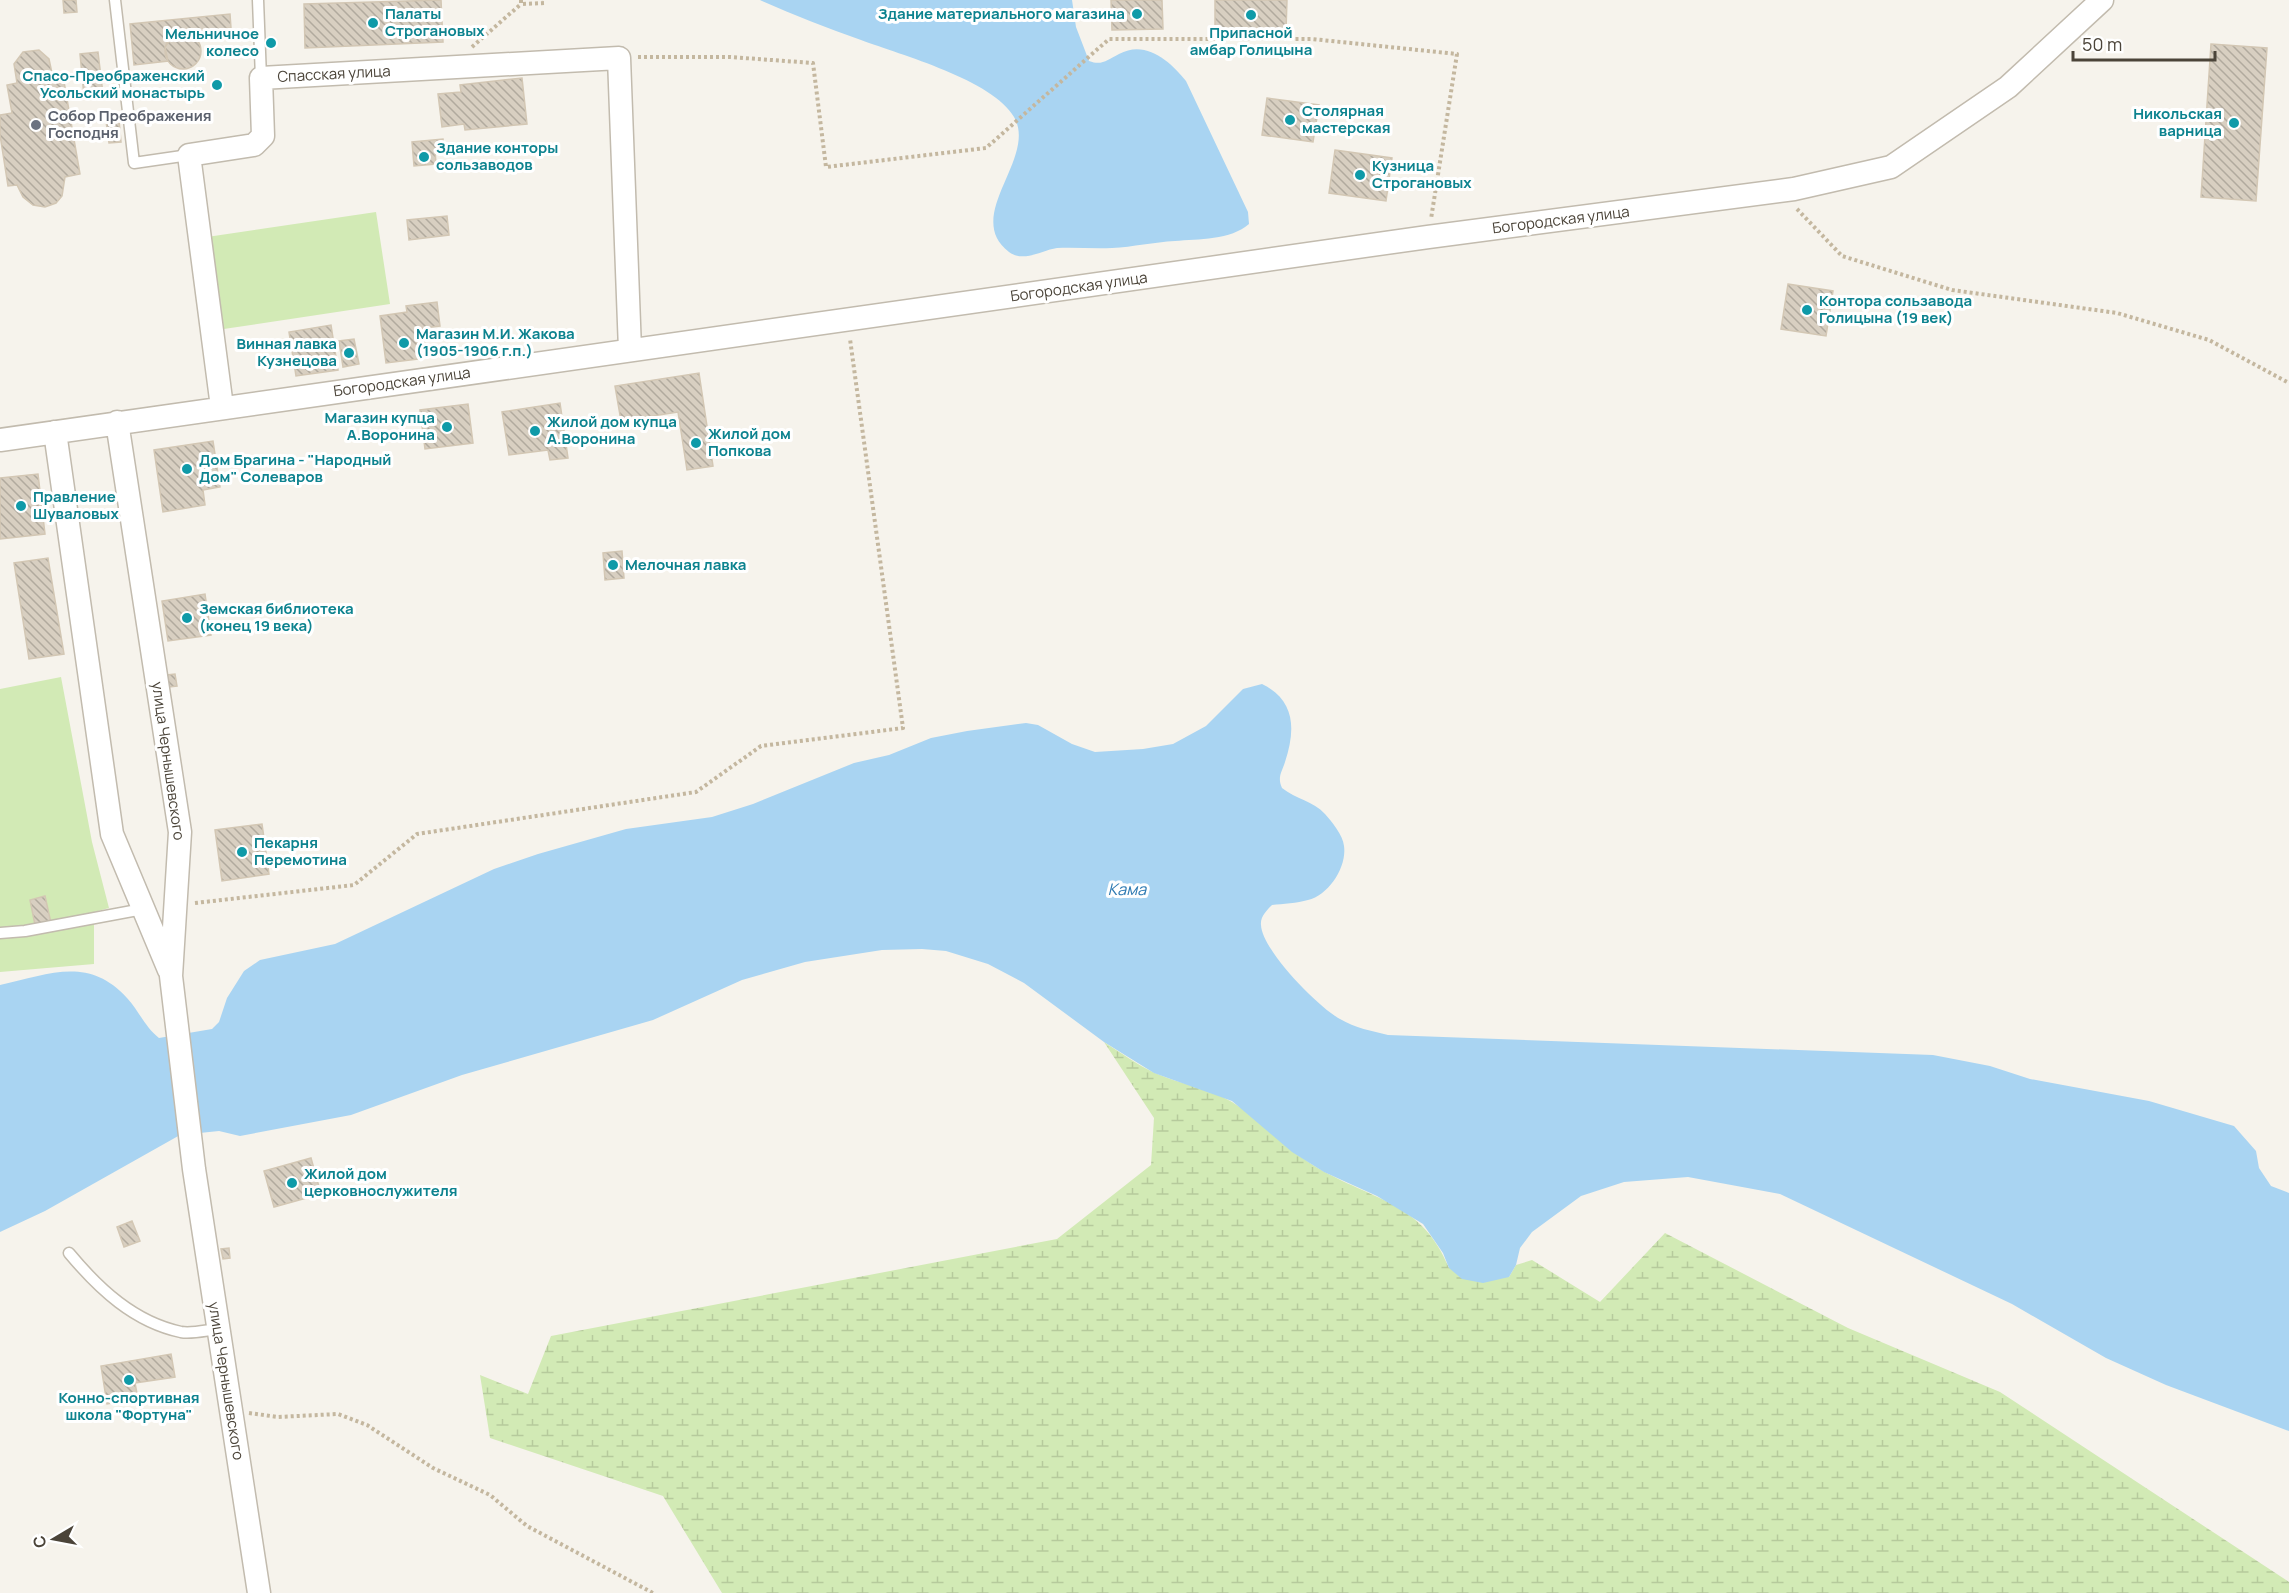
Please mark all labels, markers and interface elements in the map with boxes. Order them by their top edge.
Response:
place label: Палаты Строгановых [385,3,485,41]
place label: Здание материального магазина [878,3,1125,24]
marker: Здание материального магазина [1130,7,1144,21]
marker: Припасной амбар Голицына [1244,8,1258,22]
marker: Палаты Строгановых [366,16,380,30]
place label: Припасной амбар Голицына [1190,22,1312,60]
place label: Мельничное колесо [165,23,259,61]
scale bar [2073,24,2216,62]
text: 50 m [2082,32,2122,56]
marker: Мельничное колесо [264,36,278,50]
street label: Спасская улица [277,60,391,87]
place label: Спасо-Преображенский Усольский монастырь [22,65,205,103]
marker: Спасо-Преображенский Усольский монастырь [210,78,224,92]
place label: Столярная мастерская [1302,100,1390,138]
place label: Никольская варница [2133,103,2222,141]
place label: Собор Преображения Господня [48,105,212,143]
marker: Столярная мастерская [1283,113,1297,127]
marker: Никольская варница [2227,116,2241,130]
marker: Собор Преображения Господня [29,118,43,132]
place label: Здание конторы сользаводов [436,137,558,175]
marker: Здание конторы сользаводов [417,150,431,164]
place label: Кузница Строгановых [1372,155,1472,193]
marker: Кузница Строгановых [1353,168,1367,182]
street label: Богородская улица [1491,201,1631,238]
street label: Богородская улица [1009,266,1149,307]
place label: Контора сользавода Голицына (19 век) [1819,290,1972,328]
marker: Контора сользавода Голицына (19 век) [1800,303,1814,317]
place label: Магазин М.И. Жакова (1905-1906 г.п.) [416,323,575,361]
place label: Винная лавка Кузнецова [237,333,337,371]
marker: Магазин М.И. Жакова (1905-1906 г.п.) [397,336,411,350]
marker: Винная лавка Кузнецова [342,346,356,360]
street label: Богородская улица [332,361,472,402]
place label: Магазин купца А.Воронина [325,407,435,445]
place label: Жилой дом купца А.Воронина [547,411,677,449]
marker: Магазин купца А.Воронина [440,420,454,434]
place label: Жилой дом Попкова [708,423,791,461]
marker: Жилой дом купца А.Воронина [528,424,542,438]
marker: Жилой дом Попкова [689,436,703,450]
place label: Дом Брагина - "Народный Дом" Солеваров [199,449,392,487]
marker: Дом Брагина - "Народный Дом" Солеваров [180,462,194,476]
place label: Правление Шуваловых [33,486,119,524]
marker: Правление Шуваловых [14,499,28,513]
place label: Мелочная лавка [625,554,746,575]
marker: Мелочная лавка [606,558,620,572]
place label: Земская библиотека (конец 19 века) [199,598,354,636]
marker: Земская библиотека (конец 19 века) [180,611,194,625]
street label: улица Чернышевского [147,680,190,842]
place label: Пекарня Перемотина [254,832,347,870]
marker: Пекарня Перемотина [235,845,249,859]
water label: Кама [1108,878,1147,900]
place label: Жилой дом церковнослужителя [304,1163,458,1201]
marker: Жилой дом церковнослужителя [285,1176,299,1190]
street label: улица Чернышевского [204,1300,249,1462]
marker: Конно-спортивная школа "Фортуна" [122,1373,136,1387]
place label: Конно-спортивная школа "Фортуна" [58,1387,200,1425]
north arrow [24,1509,84,1569]
text: С [27,1534,51,1549]

